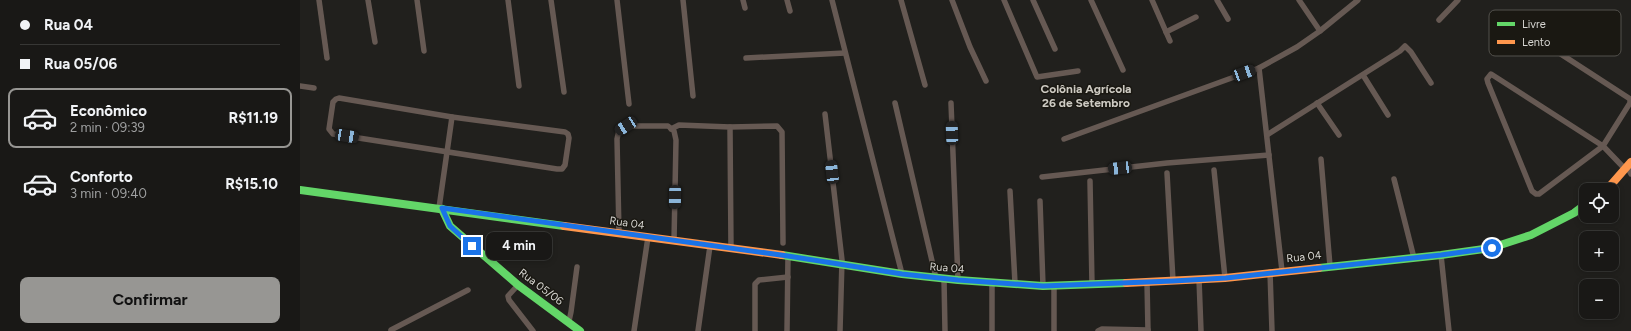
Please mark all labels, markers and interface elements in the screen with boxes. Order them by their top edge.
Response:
legend [1489,10,1621,56]
text: Rua 04 [44,16,93,34]
text: Livre [1522,18,1546,31]
text: Lento [1522,36,1550,49]
text: Rua 05/06 [44,55,117,73]
car [1231,63,1257,83]
district label: Colônia Agrícola 26 de Setembro [1040,82,1132,110]
icon: car [22,100,58,136]
text: Econômico [70,102,147,120]
text: R$11.19 [229,109,278,127]
car [613,114,639,138]
text: 2 min · 09:39 [70,120,145,135]
car [946,121,958,145]
car [334,128,360,144]
car [825,159,839,185]
car [1107,161,1133,175]
icon: car [22,166,58,202]
text: Conforto [70,168,133,186]
text: R$15.10 [225,175,278,193]
map controls [1579,183,1619,319]
button: locate [1579,183,1619,223]
car [669,185,681,209]
text: 3 min · 09:40 [70,186,147,201]
street label: Rua 04 [609,214,646,232]
button: + [1579,231,1619,271]
callout: 4 min [486,232,552,260]
route end [463,237,481,255]
text: 4 min [502,238,536,253]
route start [1483,239,1501,257]
street label: Rua 04 [1286,249,1322,265]
street label: Rua 04 [929,260,965,276]
street label: Rua 05/06 [516,266,566,308]
button: Confirmar [20,277,280,323]
button: − [1579,279,1619,319]

